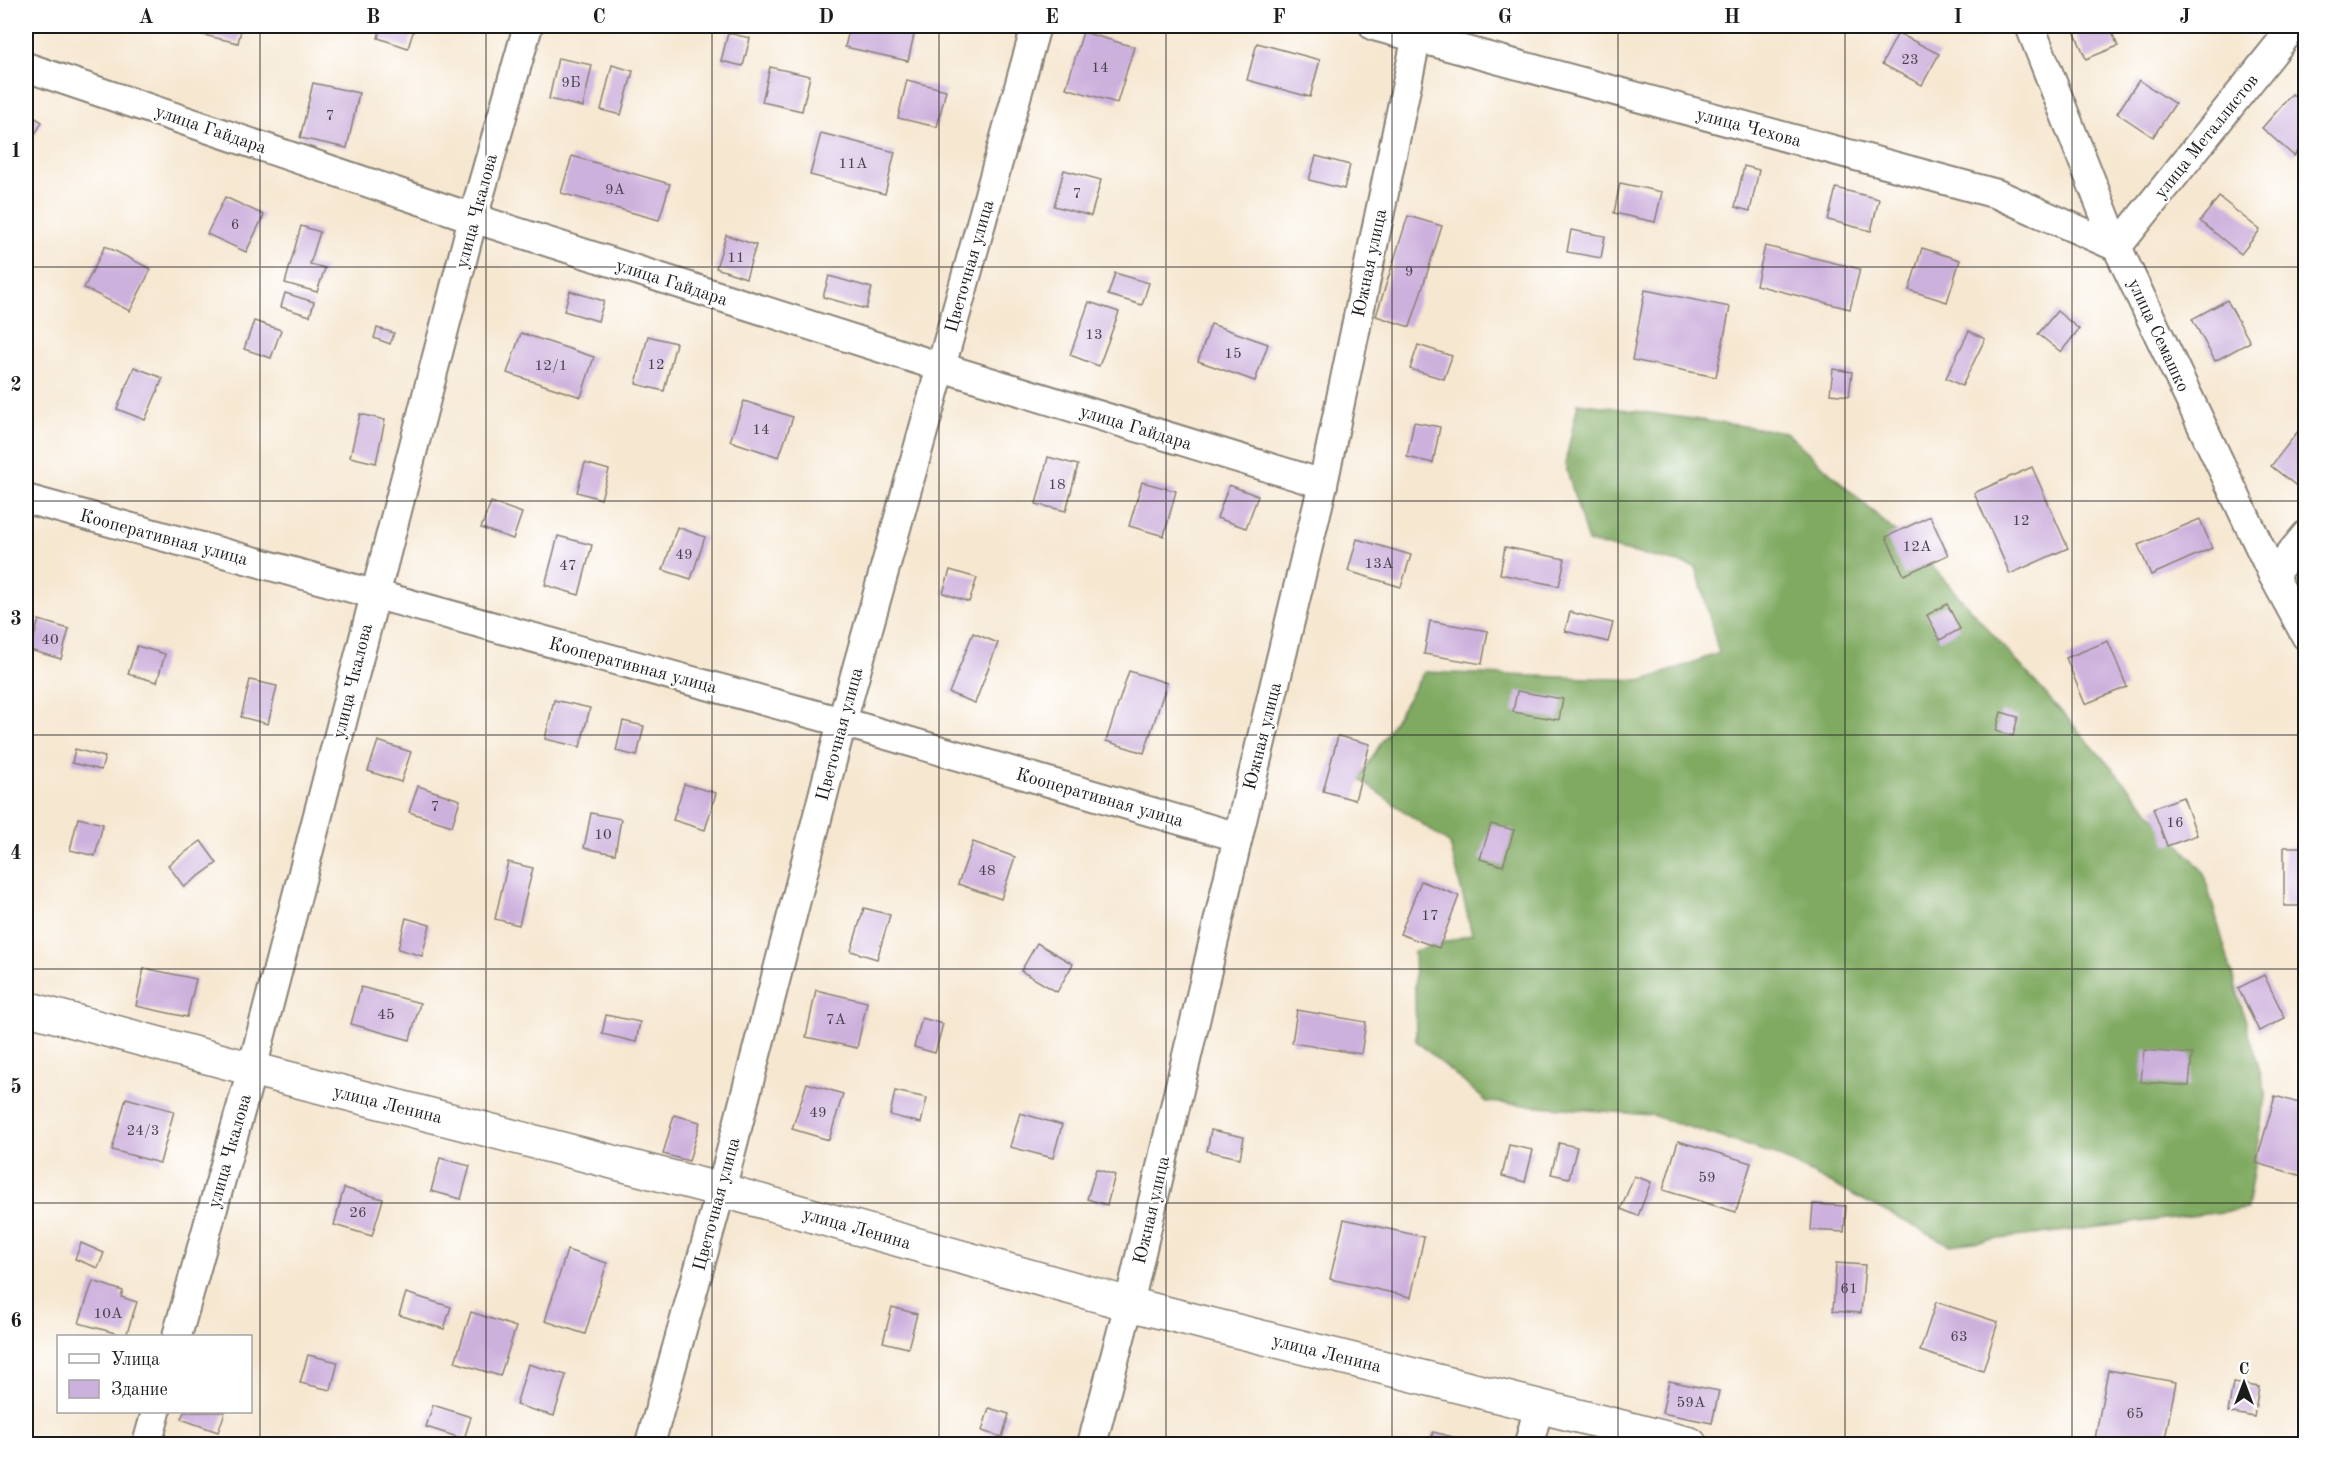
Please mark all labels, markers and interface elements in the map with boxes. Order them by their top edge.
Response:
text: A [138,8,154,28]
text: B [366,8,380,28]
text: C [592,8,606,28]
text: D [818,8,834,28]
text: E [1045,8,1059,28]
text: F [1272,8,1286,28]
text: G [1498,8,1512,28]
text: H [1724,8,1740,28]
text: I [1954,8,1962,28]
text: J [2180,8,2191,28]
house number: 23 [1901,53,1919,68]
house number: 14 [1091,61,1109,76]
street label: улица Металлистов [2151,71,2262,202]
house number: 9Б [561,76,581,91]
street label: улица Гайдара [153,103,269,157]
street label: улица Чехова [1694,105,1803,151]
house number: 7 [326,109,334,124]
text: 1 [10,142,22,162]
street label: улица Чкалова [453,152,501,270]
house number: 11А [839,157,868,172]
house number: 9А [605,183,626,198]
house number: 7 [1073,187,1081,202]
street label: Цветочная улица [942,198,998,335]
street label: Южная улица [1350,207,1390,319]
house number: 6 [231,218,239,233]
house number: 11 [727,251,745,266]
street label: улица Гайдара [614,256,730,310]
house number: 9 [1405,265,1413,280]
street label: улица Семашко [2124,276,2192,395]
house number: 13 [1085,328,1103,343]
house number: 15 [1224,347,1242,362]
house number: 12 [647,358,665,373]
house number: 12/1 [535,359,567,374]
text: 2 [10,376,22,396]
street label: улица Гайдара [1077,402,1194,454]
house number: 14 [752,423,770,438]
house number: 18 [1048,478,1066,493]
street label: Кооперативная улица [78,507,250,569]
house number: 12 [2012,514,2030,529]
house number: 12А [1903,540,1932,555]
house number: 49 [675,548,693,563]
house number: 13А [1365,557,1394,572]
house number: 47 [559,559,577,574]
text: 3 [10,610,22,630]
street label: улица Чкалова [330,622,376,741]
house number: 40 [41,633,59,648]
street label: Кооперативная улица [547,635,719,697]
street label: Цветочная улица [814,666,866,803]
street label: Южная улица [1241,681,1285,792]
street label: Кооперативная улица [1014,765,1186,831]
house number: 7 [431,800,439,815]
house number: 16 [2166,816,2184,831]
house number: 10 [594,828,612,843]
text: 4 [10,844,22,864]
house number: 48 [978,864,996,879]
house number: 17 [1421,909,1439,924]
house number: 45 [377,1008,395,1023]
house number: 7А [826,1013,847,1028]
text: 5 [10,1077,22,1098]
street label: улица Ленина [331,1083,444,1127]
street label: улица Чкалова [205,1092,255,1210]
house number: 49 [809,1106,827,1121]
house number: 24/3 [127,1124,159,1139]
street label: Цветочная улица [691,1136,743,1273]
street label: Южная улица [1131,1154,1173,1266]
house number: 59 [1698,1171,1716,1186]
street label: улица Ленина [801,1205,913,1253]
house number: 26 [349,1206,367,1221]
house number: 61 [1840,1282,1858,1297]
house number: 10А [94,1307,123,1322]
text: 6 [10,1312,22,1332]
house number: 63 [1950,1330,1968,1345]
street label: улица Ленина [1270,1332,1383,1376]
legend [57,1335,252,1413]
text: Улица [111,1351,160,1369]
north arrow [2214,1353,2274,1413]
text: С [2239,1362,2249,1378]
text: Здание [111,1381,168,1399]
house number: 59А [1677,1396,1706,1411]
house number: 65 [2126,1407,2144,1422]

